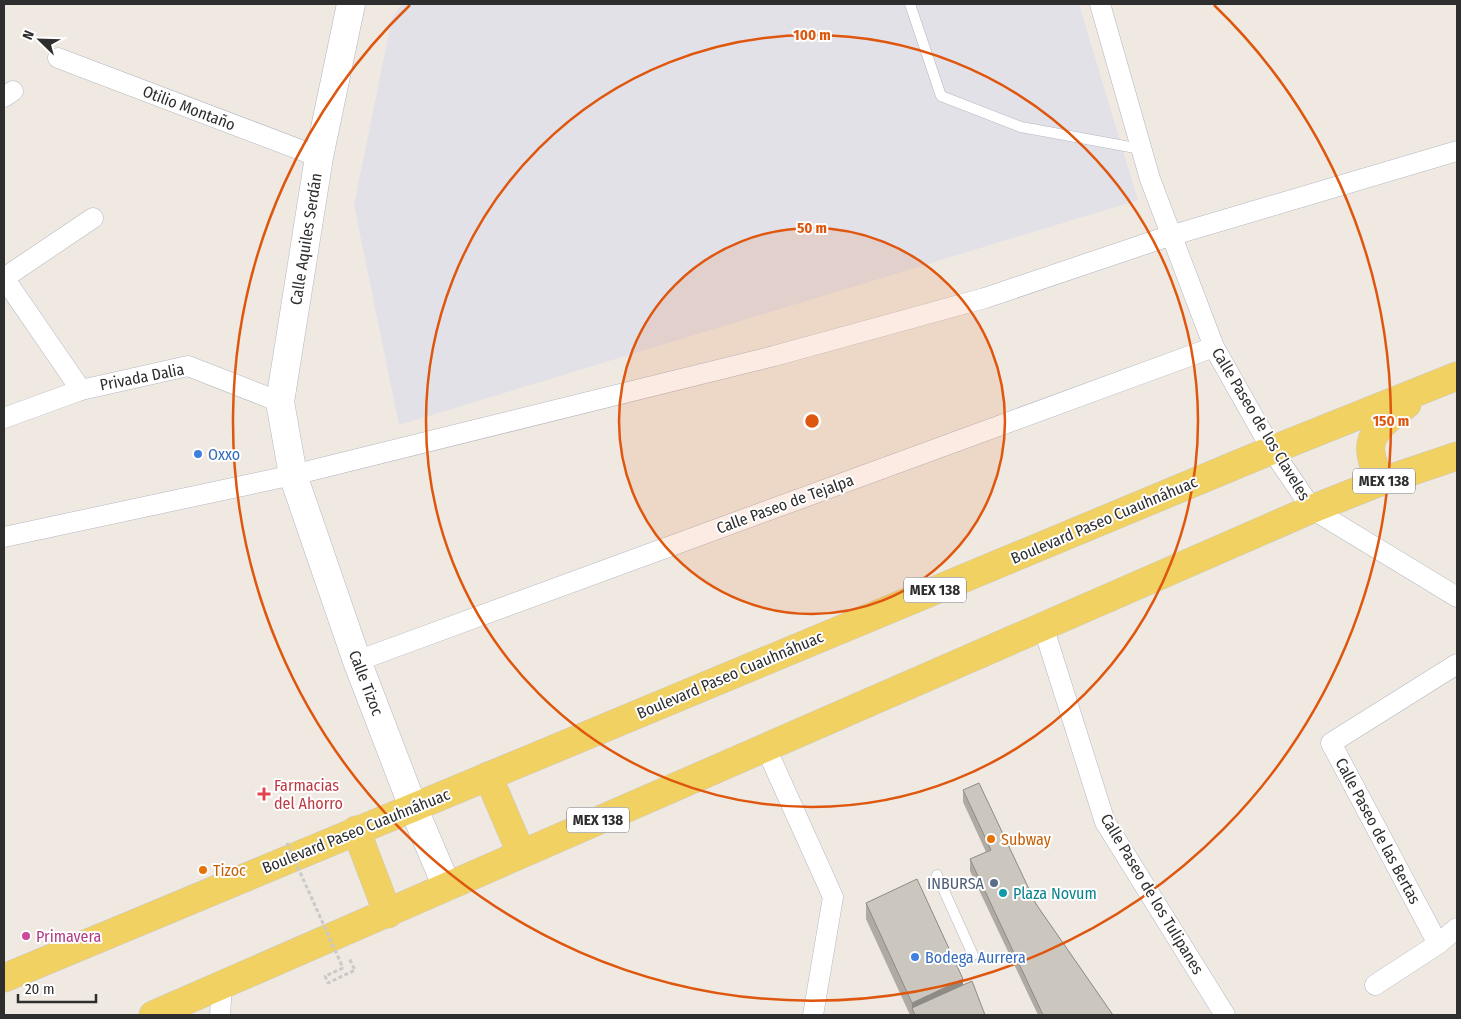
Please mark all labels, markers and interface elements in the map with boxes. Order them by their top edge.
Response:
north arrow [15,15,65,65]
text: 100 m [793,26,831,44]
text: N [19,28,38,42]
street label: Otilio Montaño [140,82,238,134]
street label: Calle Aquiles Serdán [286,172,326,306]
text: 50 m [797,219,827,237]
street label: Calle Paseo de los Claveles [1208,344,1314,504]
street label: Privada Dalia [98,359,186,394]
centre of rings [803,412,821,430]
text: 150 m [1373,412,1409,430]
place label: Oxxo [208,445,240,464]
marker: Oxxo [192,448,204,460]
road number: MEX 138 [1353,468,1415,494]
street label: Calle Paseo de Tejalpa [714,470,856,538]
street label: Boulevard Paseo Cuauhnáhuac [1008,472,1200,568]
road number: MEX 138 [904,578,966,602]
street label: Boulevard Paseo Cuauhnáhuac [634,627,826,723]
street label: Calle Tizoc [345,648,387,719]
street label: Calle Paseo de las Bertas [1331,755,1425,907]
place label: Farmacias del Ahorro [274,776,343,813]
street label: Boulevard Paseo Cuauhnáhuac [259,785,453,877]
marker: Farmacias del Ahorro [258,788,270,800]
road number: MEX 138 [567,808,629,832]
street label: Calle Paseo de los Tulipanes [1096,810,1208,978]
place label: Subway [1001,830,1052,849]
marker: Subway [985,833,997,845]
place label: Tizoc [213,861,246,880]
marker: Tizoc [197,864,209,876]
place label: INBURSA [927,874,985,893]
marker: INBURSA [988,877,1000,889]
place label: Plaza Novum [1013,884,1097,903]
marker: Plaza Novum [997,887,1009,899]
place label: Primavera [36,927,102,946]
marker: Primavera [20,930,32,942]
place label: Bodega Aurrera [925,948,1026,967]
marker: Bodega Aurrera [909,951,921,963]
scale bar [18,972,95,1004]
text: 20 m [25,980,55,998]

